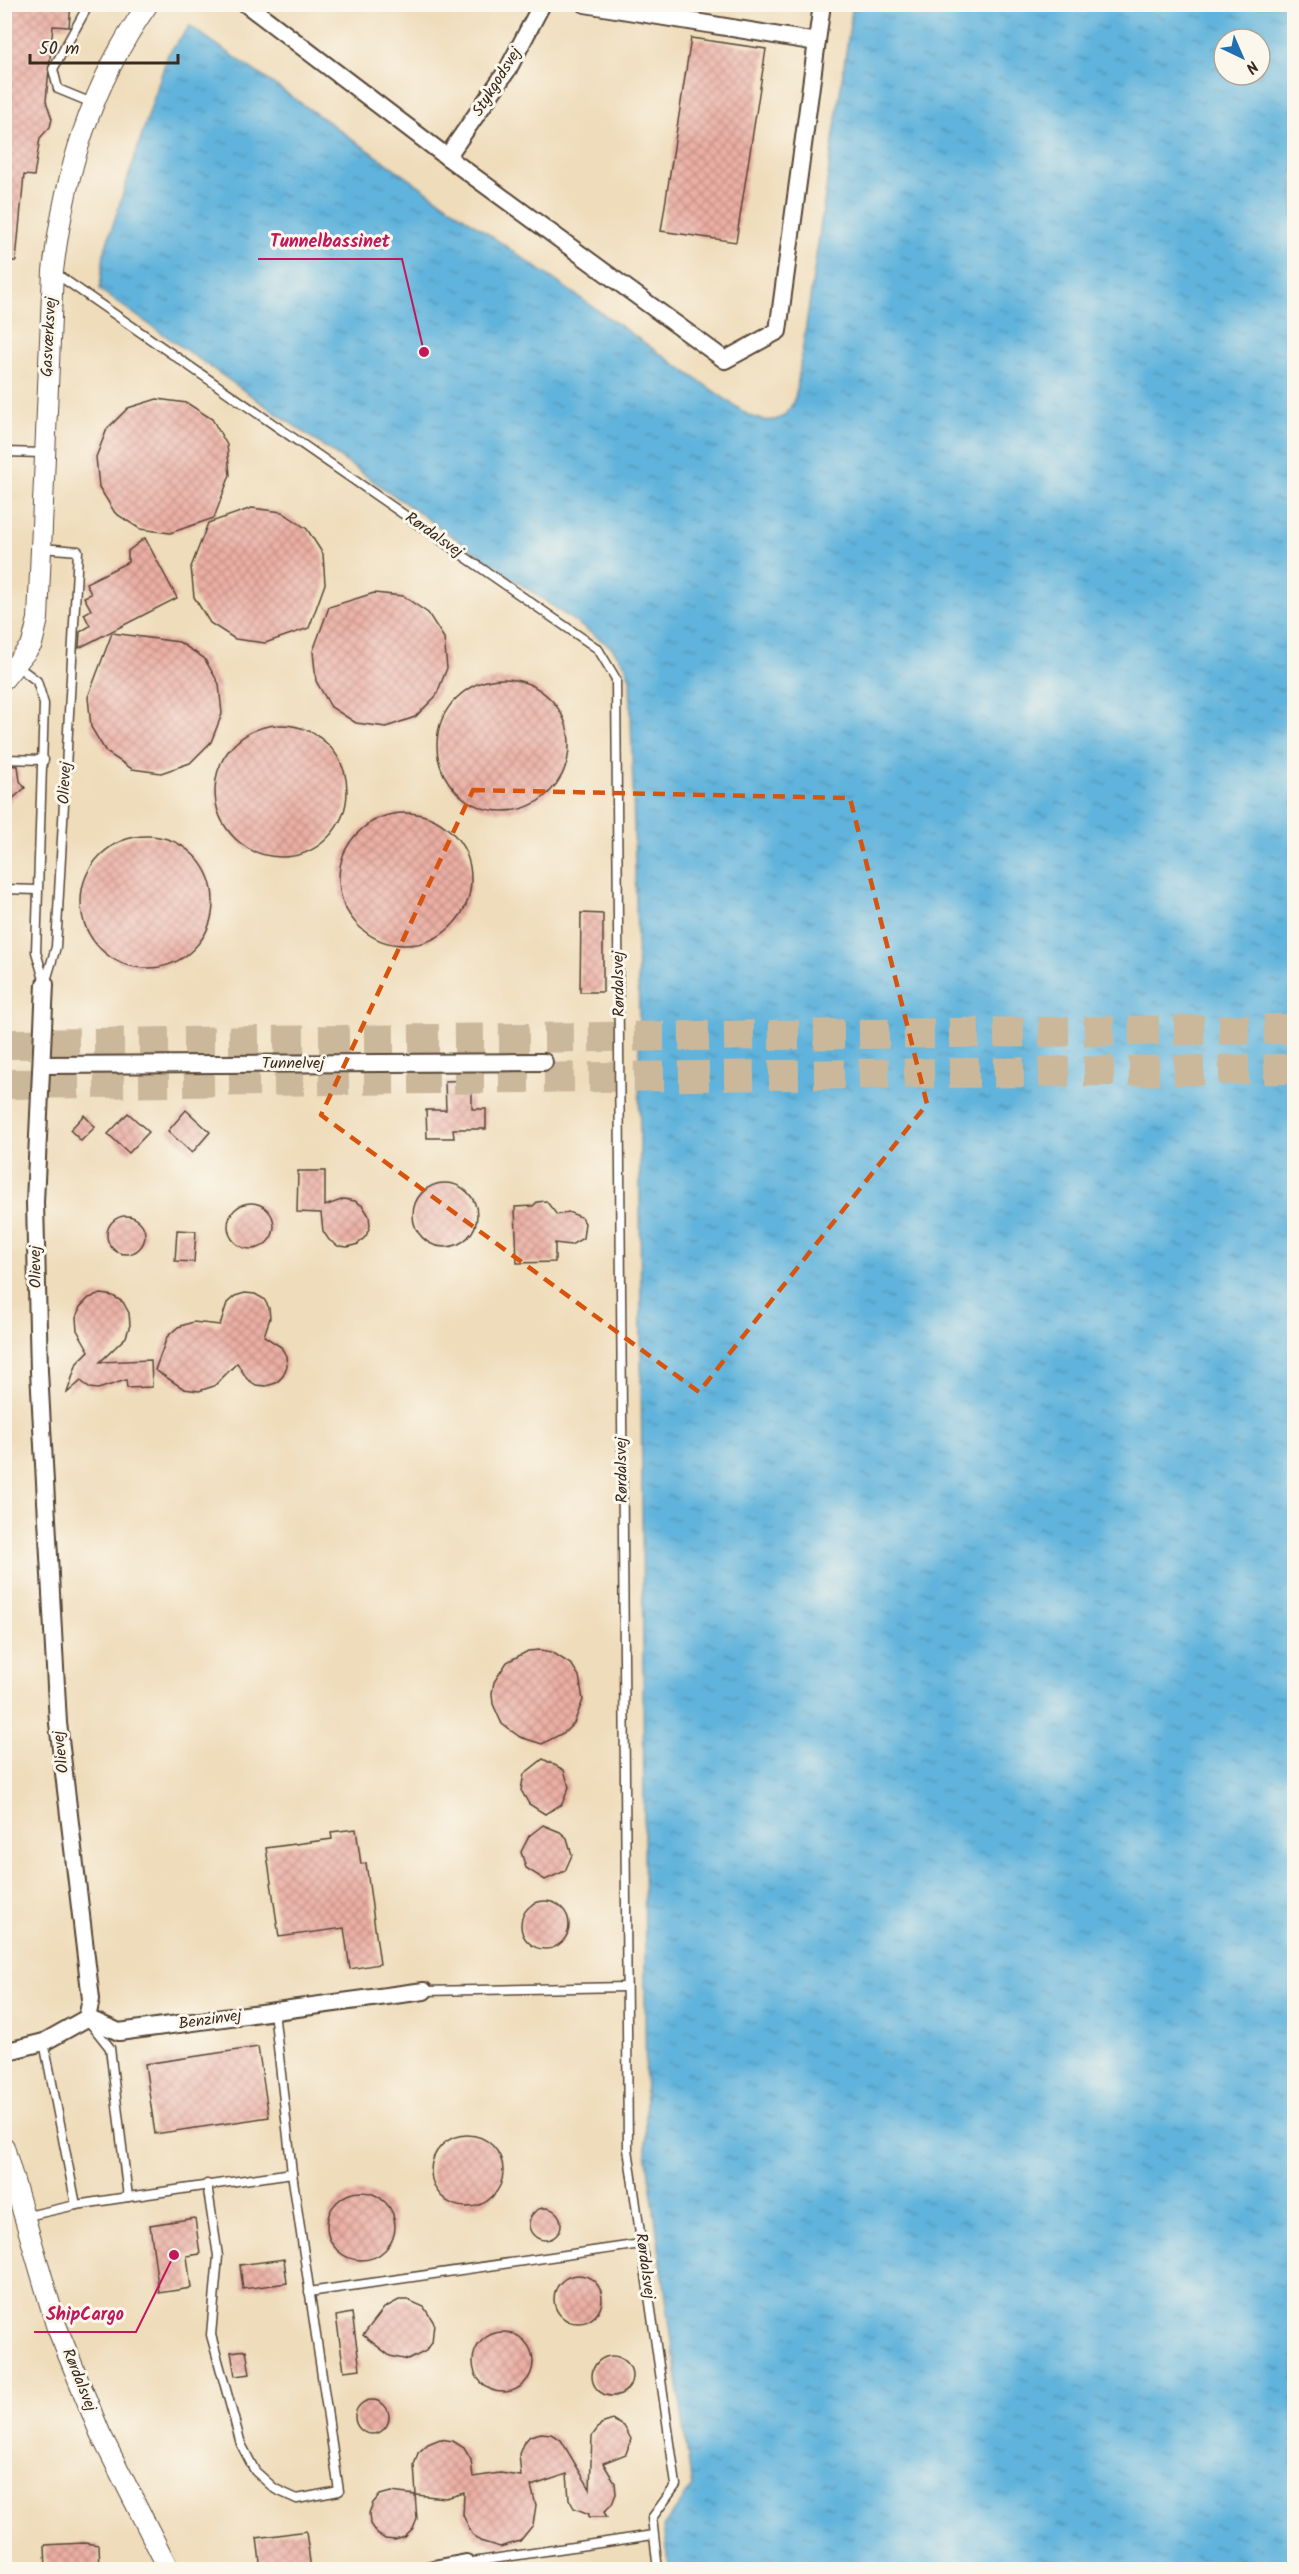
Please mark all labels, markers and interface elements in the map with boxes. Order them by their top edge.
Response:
scale bar [30,27,178,65]
north arrow [1212,27,1272,87]
text: 50 m [39,35,79,64]
street label: Stykgodsvej [466,42,529,121]
text: N [1239,54,1264,79]
callout: Tunnelbassinet [258,223,402,259]
text: Tunnelbassinet [270,228,391,257]
street label: Gasværksvej [34,295,64,378]
street label: Rørdalsvej [400,506,469,565]
street label: Olievej [51,760,79,805]
street label: Rørdalsvej [606,950,632,1017]
street label: Tunnelvej [262,1051,325,1076]
street label: Olievej [23,1244,49,1289]
street label: Rørdalsvej [609,1436,635,1503]
street label: Olievej [46,1728,76,1775]
street label: Benzinvej [177,2003,244,2037]
street label: Rørdalsvej [628,2231,662,2301]
callout: ShipCargo [34,2296,136,2332]
text: ShipCargo [46,2301,124,2330]
street label: Rørdalsvej [55,2345,103,2416]

